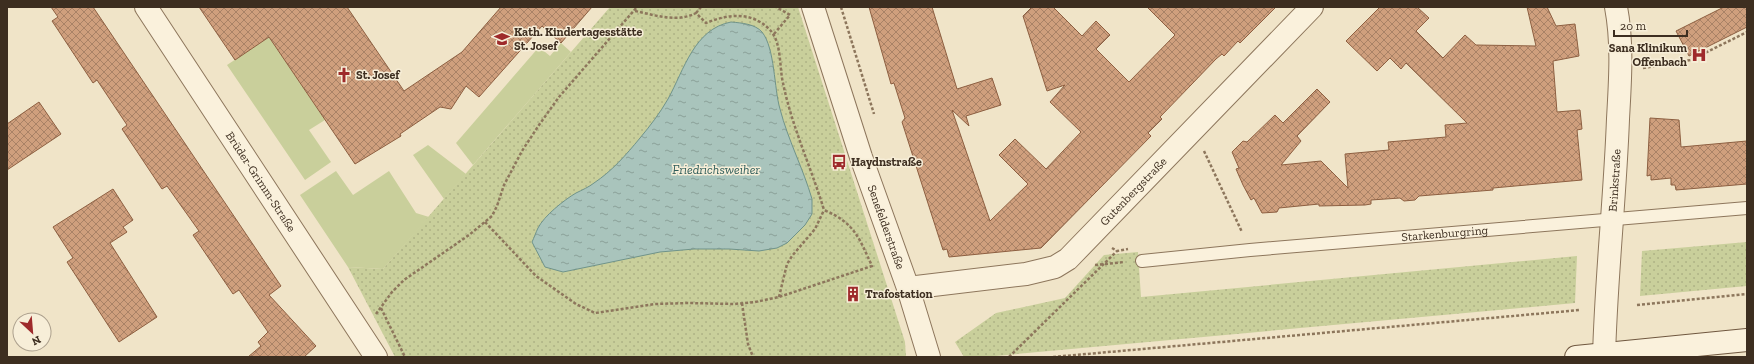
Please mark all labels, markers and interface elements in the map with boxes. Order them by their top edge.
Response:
scale bar [1614,12,1687,38]
text: 20 m [1620,19,1647,33]
place label: Kath. Kindertagesstätte St. Josef [514,25,642,53]
school or university icon: Kath. Kindertagesstätte St. Josef [493,30,511,48]
place label: Sana Klinikum Offenbach [1609,41,1687,69]
hospital icon: Sana Klinikum Offenbach [1690,46,1708,64]
church icon: St. Josef [335,66,353,84]
place label: St. Josef [356,68,401,82]
street label: Brüder-Grimm-Straße [223,129,299,235]
street label: Brinkstraße [1606,148,1624,212]
bus stop icon: Haydnstraße [830,153,848,171]
street label: Gutenbergstraße [1097,154,1170,229]
place label: Haydnstraße [851,155,922,169]
water label: Friedrichsweiher [672,162,760,177]
street label: Senefelderstraße [865,183,908,271]
street label: Starkenburgring [1401,223,1489,244]
building icon: Trafostation [844,285,862,303]
place label: Trafostation [865,287,933,301]
north arrow [12,312,52,352]
text: N [29,333,43,348]

